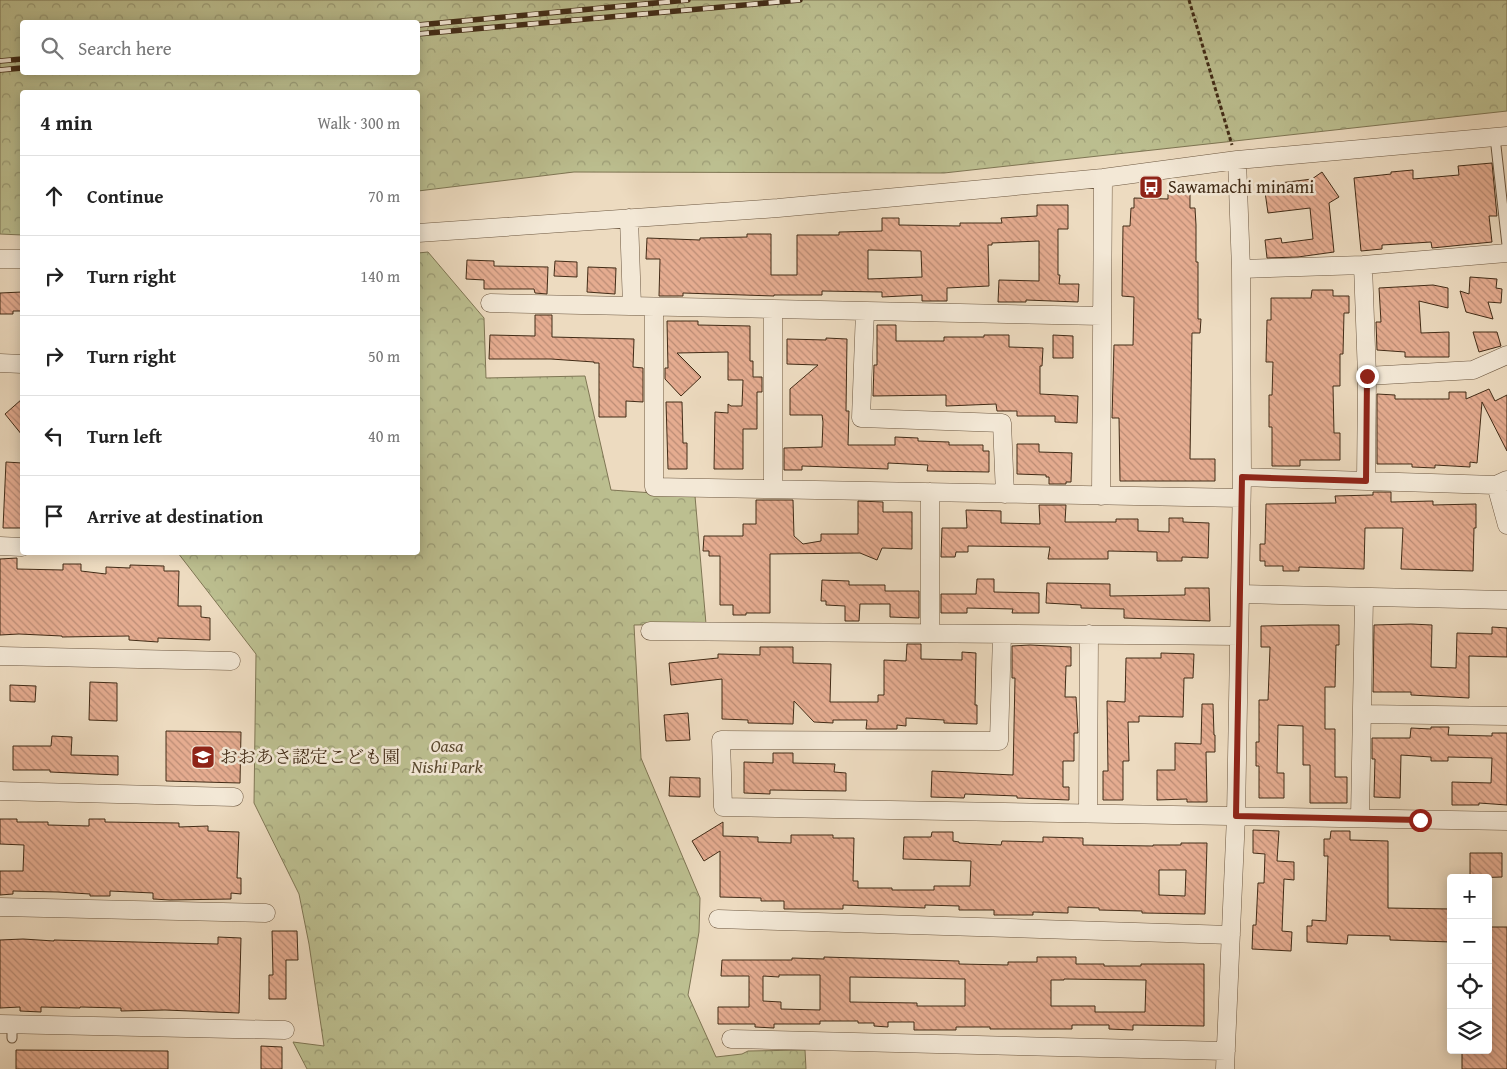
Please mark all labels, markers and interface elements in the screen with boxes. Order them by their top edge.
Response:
search box [20,20,420,75]
icon: search [38,34,66,62]
text: Search here [78,34,172,62]
text: 4 min [40,107,92,138]
text: Walk · 300 m [317,111,400,135]
place label: Sawamachi minami [1168,173,1314,200]
bus stop icon: Sawamachi minami [1138,174,1164,200]
icon: ahead [40,182,68,210]
text: Continue [87,182,164,210]
text: 70 m [368,184,400,208]
icon: right [40,262,68,290]
text: Turn right [87,262,176,290]
text: 140 m [360,264,400,288]
icon: right [40,342,68,370]
text: Turn right [87,342,176,370]
text: 50 m [368,344,400,368]
route end [1356,365,1379,388]
icon: left [40,422,68,450]
text: Turn left [87,422,162,450]
text: 40 m [368,424,400,448]
icon: arrive [40,502,68,530]
text: Arrive at destination [87,502,263,530]
park label: Oasa Nishi Park [410,732,483,780]
place label: おおあさ認定こども園 [220,743,400,770]
school or university icon: おおあさ認定こども園 [190,744,216,770]
route start [1409,809,1432,832]
map controls [1447,874,1492,1054]
button: + [1447,874,1492,919]
button: − [1447,919,1492,964]
button: locate [1447,964,1492,1009]
button: layers [1447,1009,1492,1054]

